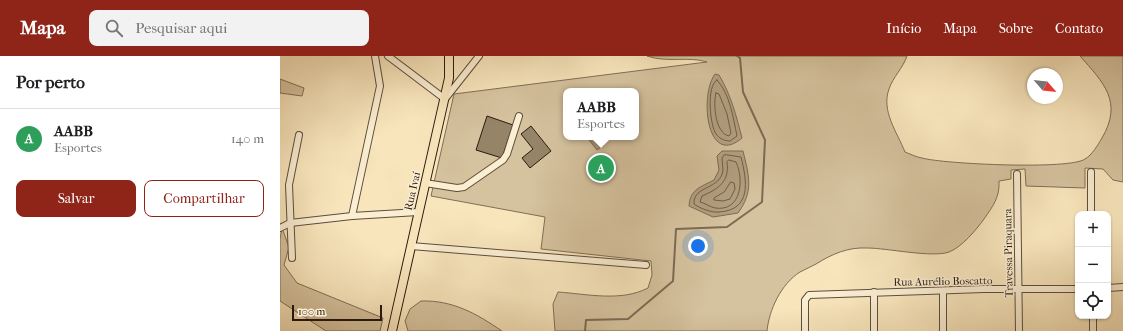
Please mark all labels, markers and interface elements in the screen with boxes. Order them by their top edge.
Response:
search box [89,10,369,46]
text: Mapa [20,17,65,39]
icon: search [103,17,125,39]
text: Pesquisar aqui [135,19,227,37]
text: Início [886,20,921,37]
text: Mapa [943,20,977,37]
text: Sobre [999,20,1033,37]
text: Contato [1055,20,1103,37]
north arrow [1027,68,1063,104]
text: Por perto [16,72,85,92]
popup [563,88,639,140]
text: AABB [577,98,616,116]
text: Esportes [577,116,625,131]
text: AABB [54,122,93,140]
text: A [25,131,33,146]
text: 140 m [231,131,264,146]
text: Esportes [54,140,102,155]
pin: A [588,153,614,183]
street label: Rua Ivaí [402,170,423,212]
button: Salvar [16,180,136,217]
button: Compartilhar [144,180,264,217]
street label: Travessa Piraquara [1001,207,1016,298]
map controls [1075,211,1111,319]
button: + [1075,211,1111,247]
your location [688,236,708,256]
button: − [1075,247,1111,283]
street label: Rua Aurélio Boscatto [893,274,993,289]
button: locate [1075,283,1111,319]
scale bar [292,303,382,322]
text: 100 m [298,305,326,318]

